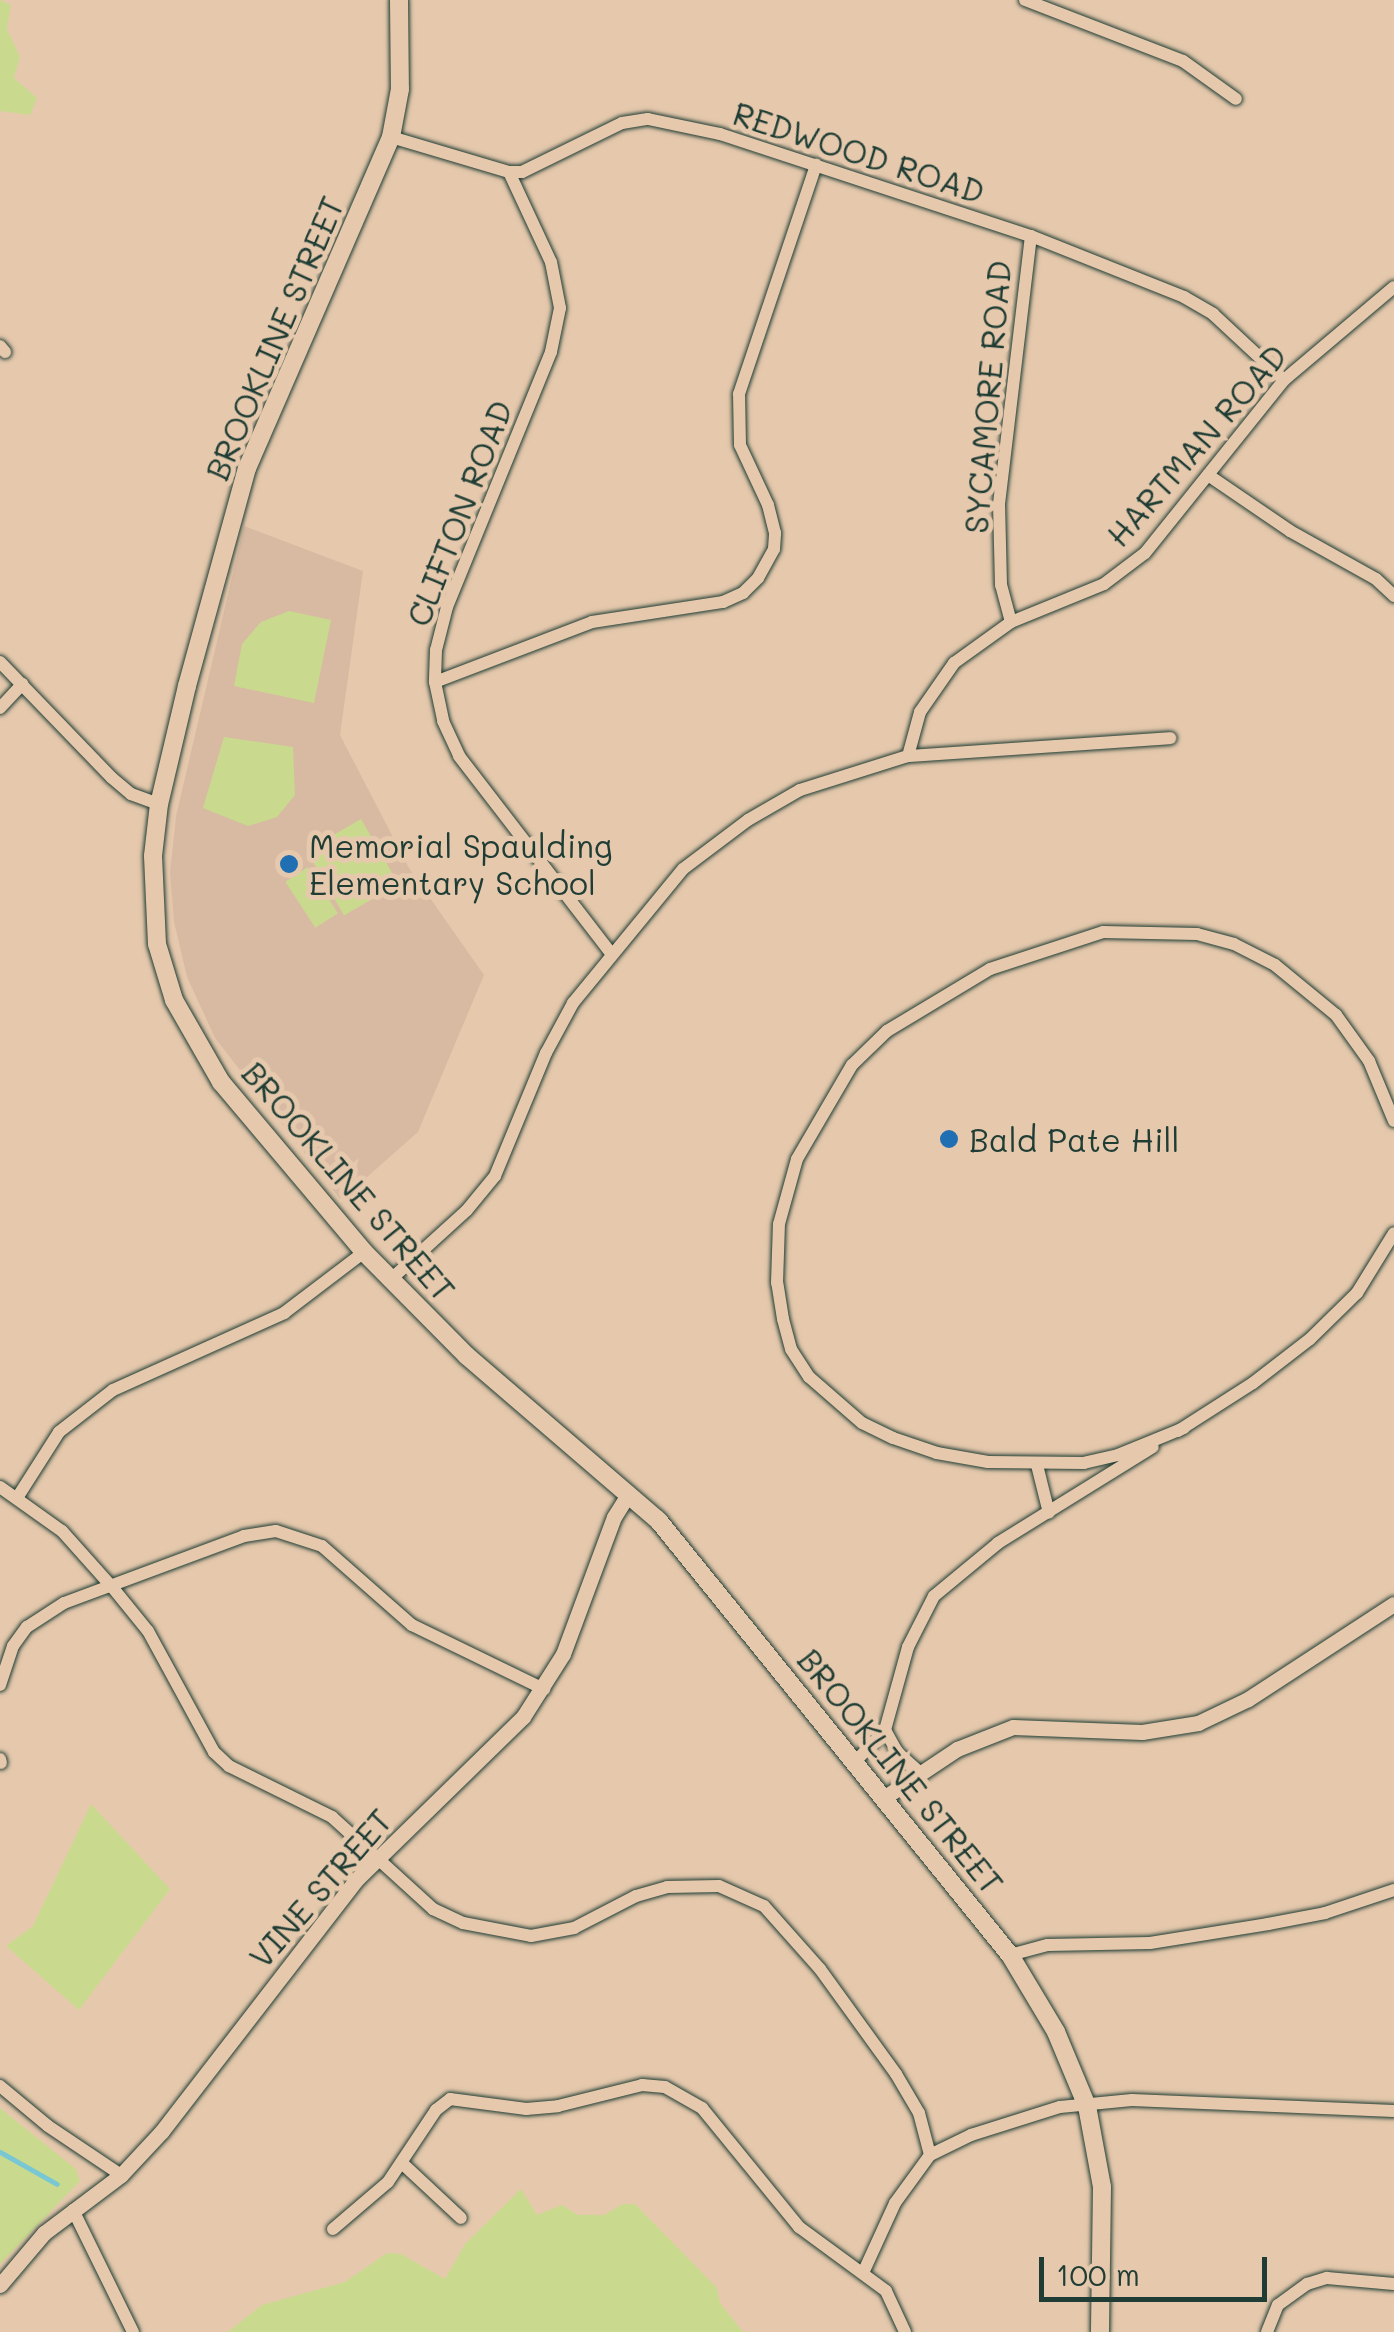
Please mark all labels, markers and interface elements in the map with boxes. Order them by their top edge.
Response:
street label: REDWOOD ROAD [729,93,989,211]
street label: BROOKLINE STREET [197,190,351,486]
street label: SYCAMORE ROAD [956,259,1018,535]
street label: HARTMAN ROAD [1098,336,1294,554]
street label: CLIFTON ROAD [398,395,520,631]
place label: Memorial Spaulding Elementary School [309,827,612,902]
marker: Memorial Spaulding Elementary School [278,853,300,875]
street label: BROOKLINE STREET [235,1054,463,1308]
place label: Bald Pate Hill [969,1120,1180,1158]
marker: Bald Pate Hill [938,1128,960,1150]
street label: BROOKLINE STREET [790,1641,1012,1901]
street label: VINE STREET [241,1801,399,1975]
scale bar [1044,2237,1272,2299]
text: 100 m [1056,2254,1140,2294]

